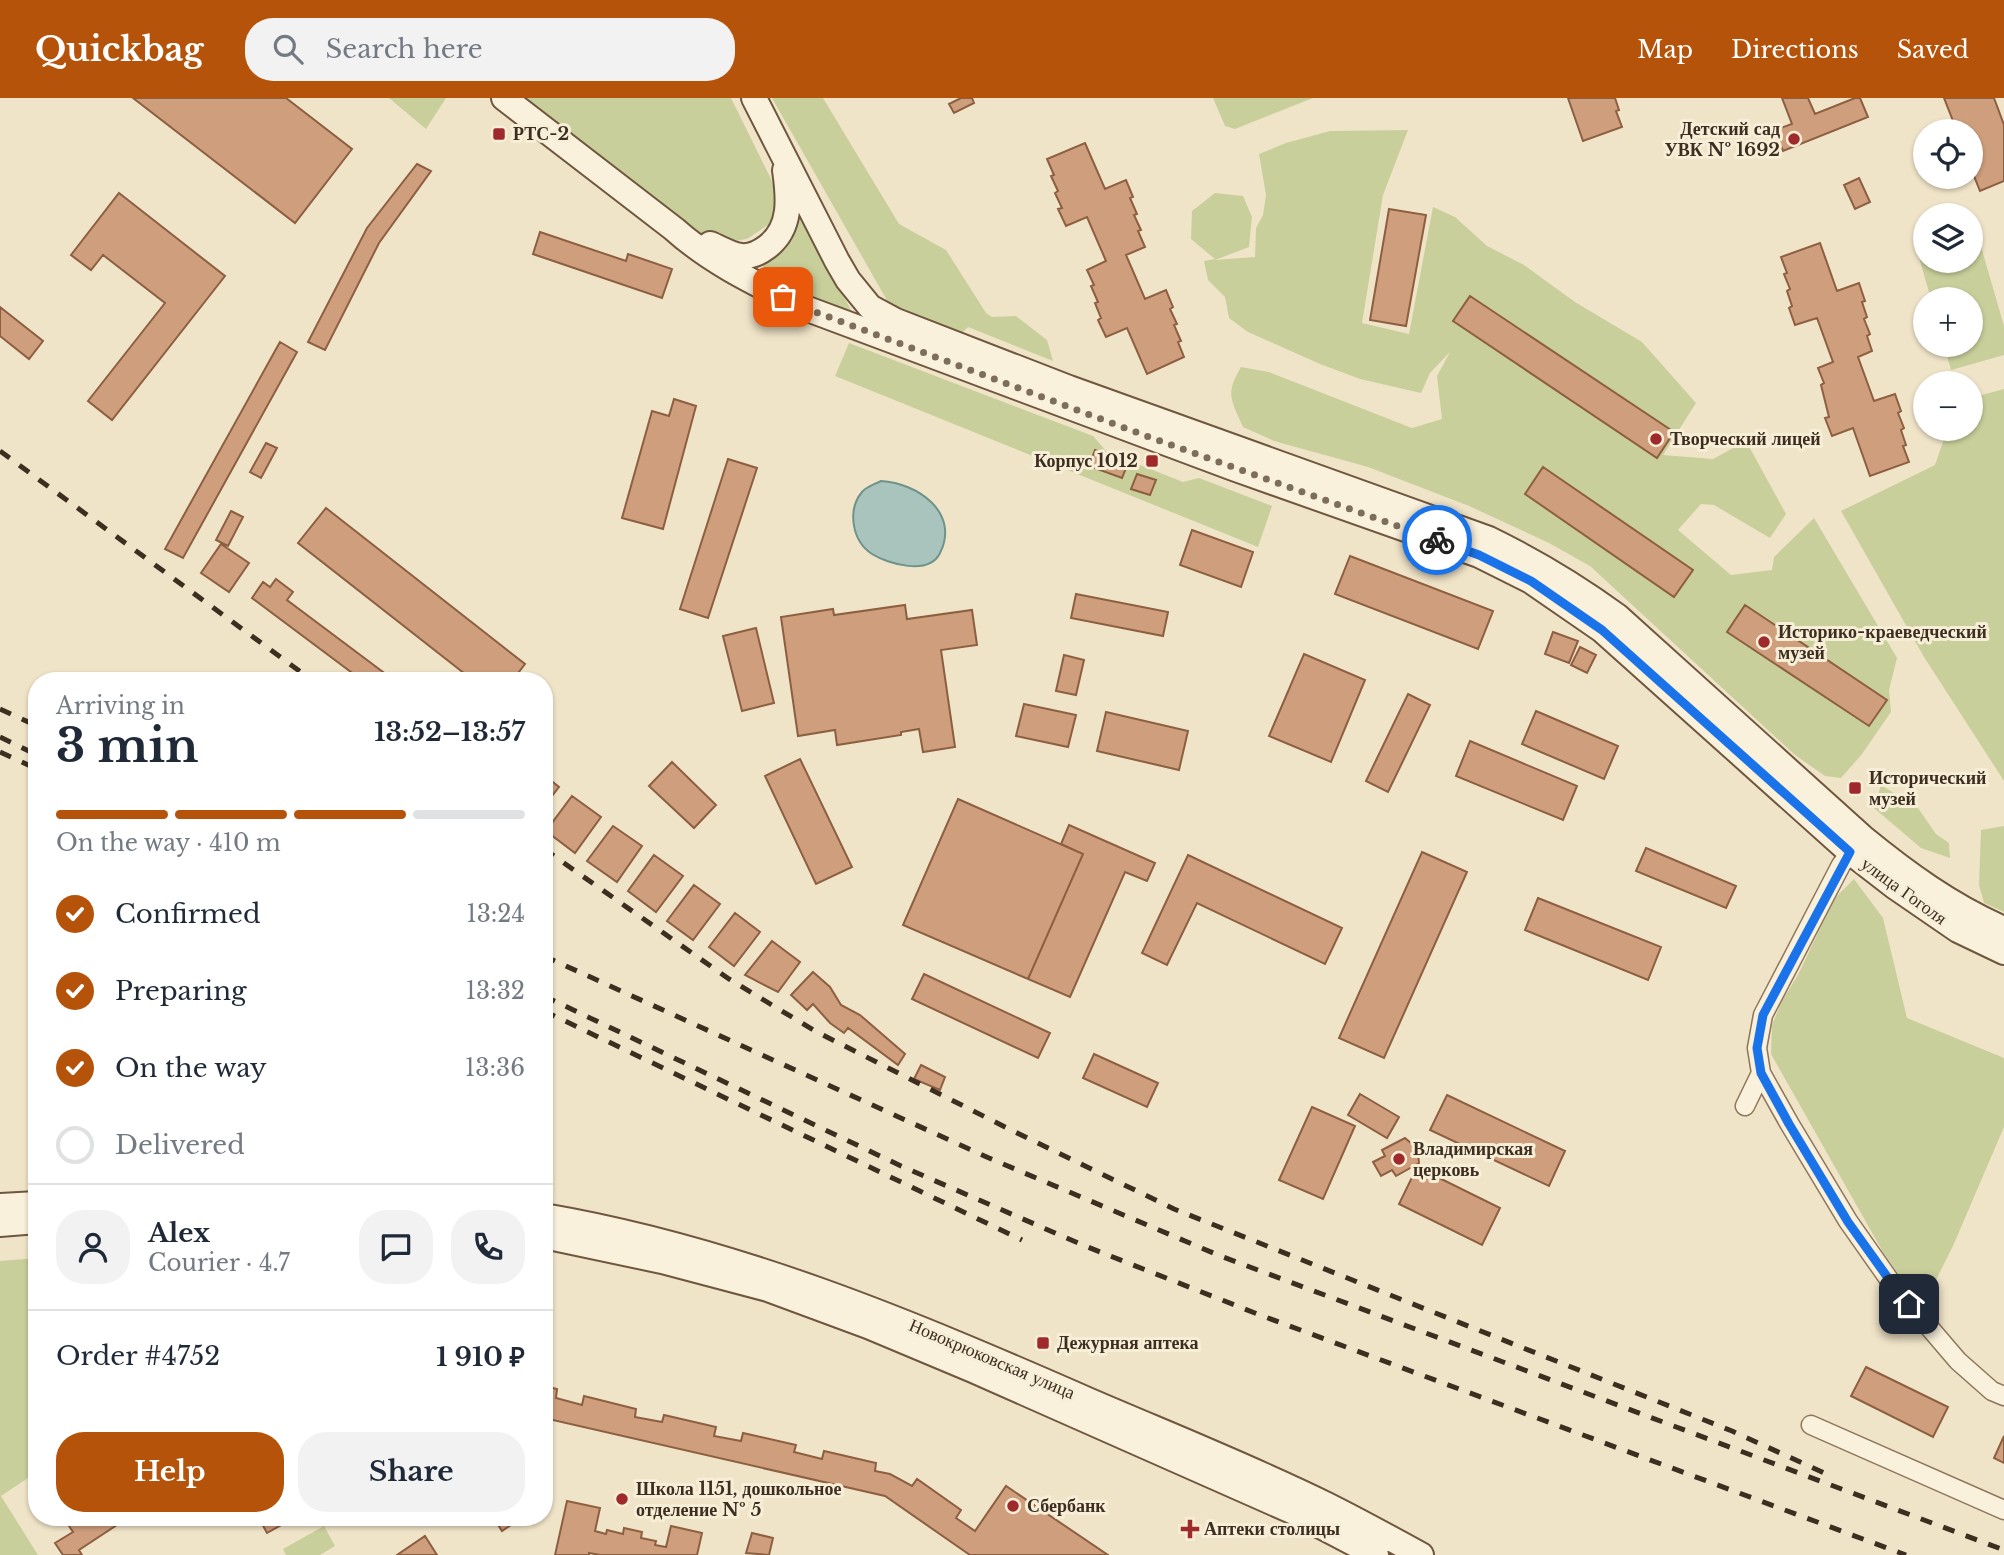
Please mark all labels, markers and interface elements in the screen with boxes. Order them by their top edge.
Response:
search box [245,18,735,81]
text: Quickbag [35,29,203,70]
icon: search [269,30,307,68]
text: Search here [325,33,483,65]
text: Map [1637,35,1693,64]
text: Directions [1731,35,1859,64]
text: Saved [1897,35,1969,64]
place label: Детский сад УВК № 1692 [1665,118,1780,161]
map controls [1913,119,1983,441]
button: locate [1913,119,1983,189]
place label: РТС-2 [513,123,569,145]
marker: РТС-2 [491,126,507,142]
marker: Детский сад УВК № 1692 [1786,131,1802,147]
button: layers [1913,203,1983,273]
pin [753,267,813,327]
icon: bag [764,278,802,316]
button: + [1913,287,1983,357]
button: − [1913,371,1983,441]
place label: Творческий лицей [1670,428,1821,450]
marker: Творческий лицей [1648,431,1664,447]
place label: Корпус 1012 [1034,450,1138,472]
marker: Корпус 1012 [1144,453,1160,469]
courier [1402,505,1472,575]
icon: bike [1418,521,1456,559]
place label: Историко-краеведческий музей [1778,621,1987,664]
marker: Историко-краеведческий музей [1756,634,1772,650]
text: Arriving in [56,692,185,720]
text: 13:52–13:57 [374,716,525,748]
text: 3 min [56,717,198,774]
place label: Исторический музей [1869,767,1986,810]
marker: Исторический музей [1847,780,1863,796]
text: On the way · 410 m [56,829,281,857]
street label: улица Гоголя [1857,853,1951,929]
icon: check [56,895,94,933]
text: Confirmed [115,898,260,930]
text: 13:24 [466,900,525,928]
icon: check [56,972,94,1010]
text: Preparing [115,975,247,1007]
text: 13:32 [466,977,525,1005]
icon: check [56,1049,94,1087]
text: On the way [115,1052,267,1084]
text: 13:36 [465,1054,525,1082]
text: Delivered [115,1129,245,1161]
place label: Владимирская церковь [1413,1138,1533,1181]
marker: Владимирская церковь [1391,1151,1407,1167]
button: person [56,1210,130,1284]
button: chat [359,1210,433,1284]
button: phone [451,1210,525,1284]
text: Alex [148,1217,210,1249]
text: Courier · 4.7 [148,1249,290,1277]
pin [1879,1274,1939,1334]
icon: home [1890,1285,1928,1323]
street label: Новокрюковская улица [906,1314,1078,1404]
place label: Дежурная аптека [1057,1332,1199,1354]
marker: Дежурная аптека [1035,1335,1051,1351]
text: Order #4752 [56,1340,220,1372]
text: 1 910 ₽ [436,1341,525,1373]
button: Help [56,1432,284,1512]
button: Share [298,1432,525,1512]
place label: Школа 1151, дошкольное отделение № 5 [636,1478,841,1521]
marker: Школа 1151, дошкольное отделение № 5 [614,1491,630,1507]
place label: Сбербанк [1027,1495,1106,1517]
marker: Сбербанк [1005,1498,1021,1514]
place label: Аптеки столицы [1204,1518,1340,1540]
marker: Аптеки столицы [1182,1521,1198,1537]

